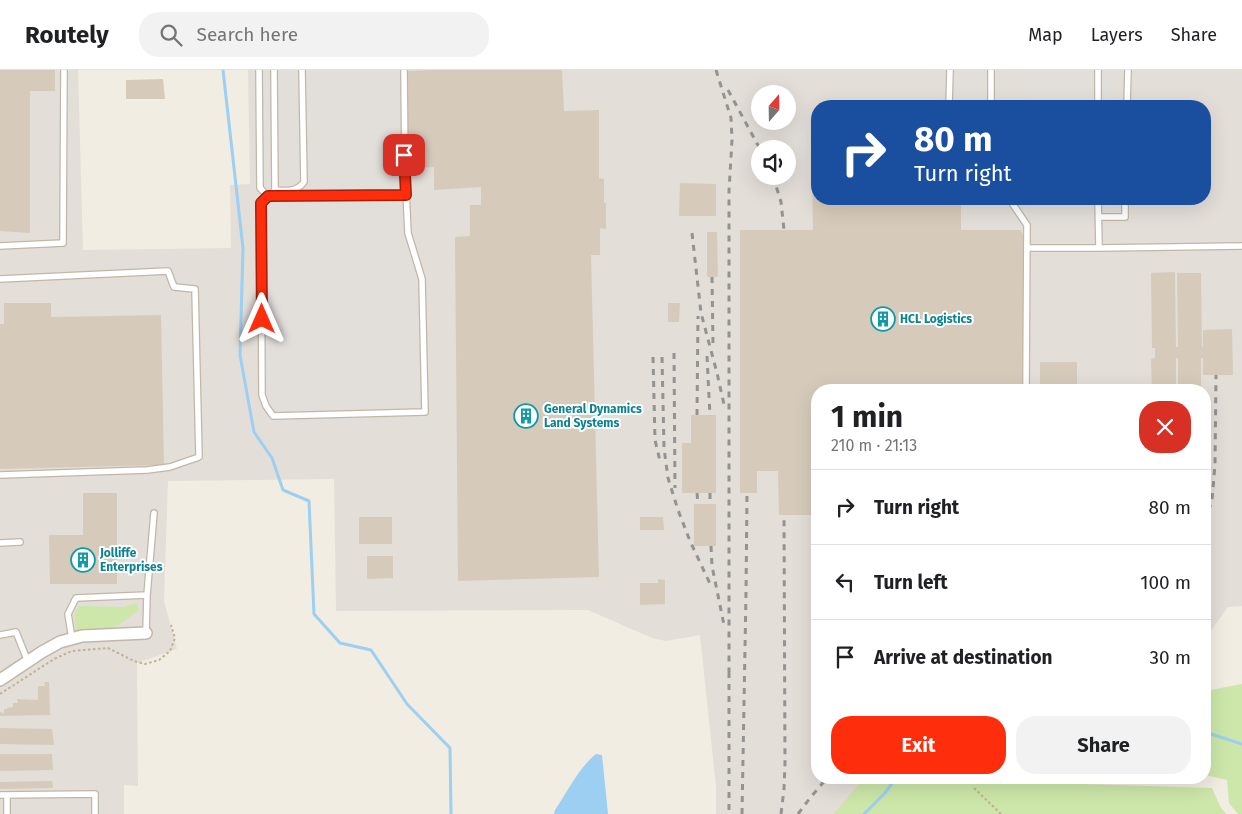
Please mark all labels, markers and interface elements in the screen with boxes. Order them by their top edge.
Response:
search box [139,12,489,57]
text: Routely [25,21,109,49]
icon: search [157,21,185,49]
text: Search here [197,23,298,46]
text: Map [1028,24,1063,46]
text: Layers [1091,24,1143,46]
text: Share [1171,24,1217,46]
north arrow [751,85,796,130]
map controls [751,85,796,185]
text: 80 m [914,118,993,160]
icon: right [831,120,896,185]
pin [383,134,425,176]
button: sound [751,140,796,185]
icon: arrive [390,141,418,169]
text: Turn right [914,160,1011,187]
position arrow [235,292,287,344]
building icon: HCL Logistics [870,306,896,332]
place label: HCL Logistics [900,312,972,326]
text: 1 min [831,399,903,435]
button: close [1139,401,1191,453]
place label: General Dynamics Land Systems [544,402,642,430]
building icon: General Dynamics Land Systems [513,403,539,429]
text: 210 m · 21:13 [831,436,917,455]
icon: right [831,493,859,521]
text: Turn right [874,496,959,519]
text: 80 m [1149,496,1191,519]
place label: Jolliffe Enterprises [99,546,163,574]
building icon: Jolliffe Enterprises [70,547,96,573]
icon: left [831,568,859,596]
text: Turn left [874,571,948,594]
text: 100 m [1140,571,1191,594]
icon: arrive [831,643,859,671]
text: Arrive at destination [874,646,1053,669]
text: 30 m [1150,646,1191,669]
button: Exit [831,716,1006,774]
button: Share [1016,716,1191,774]

